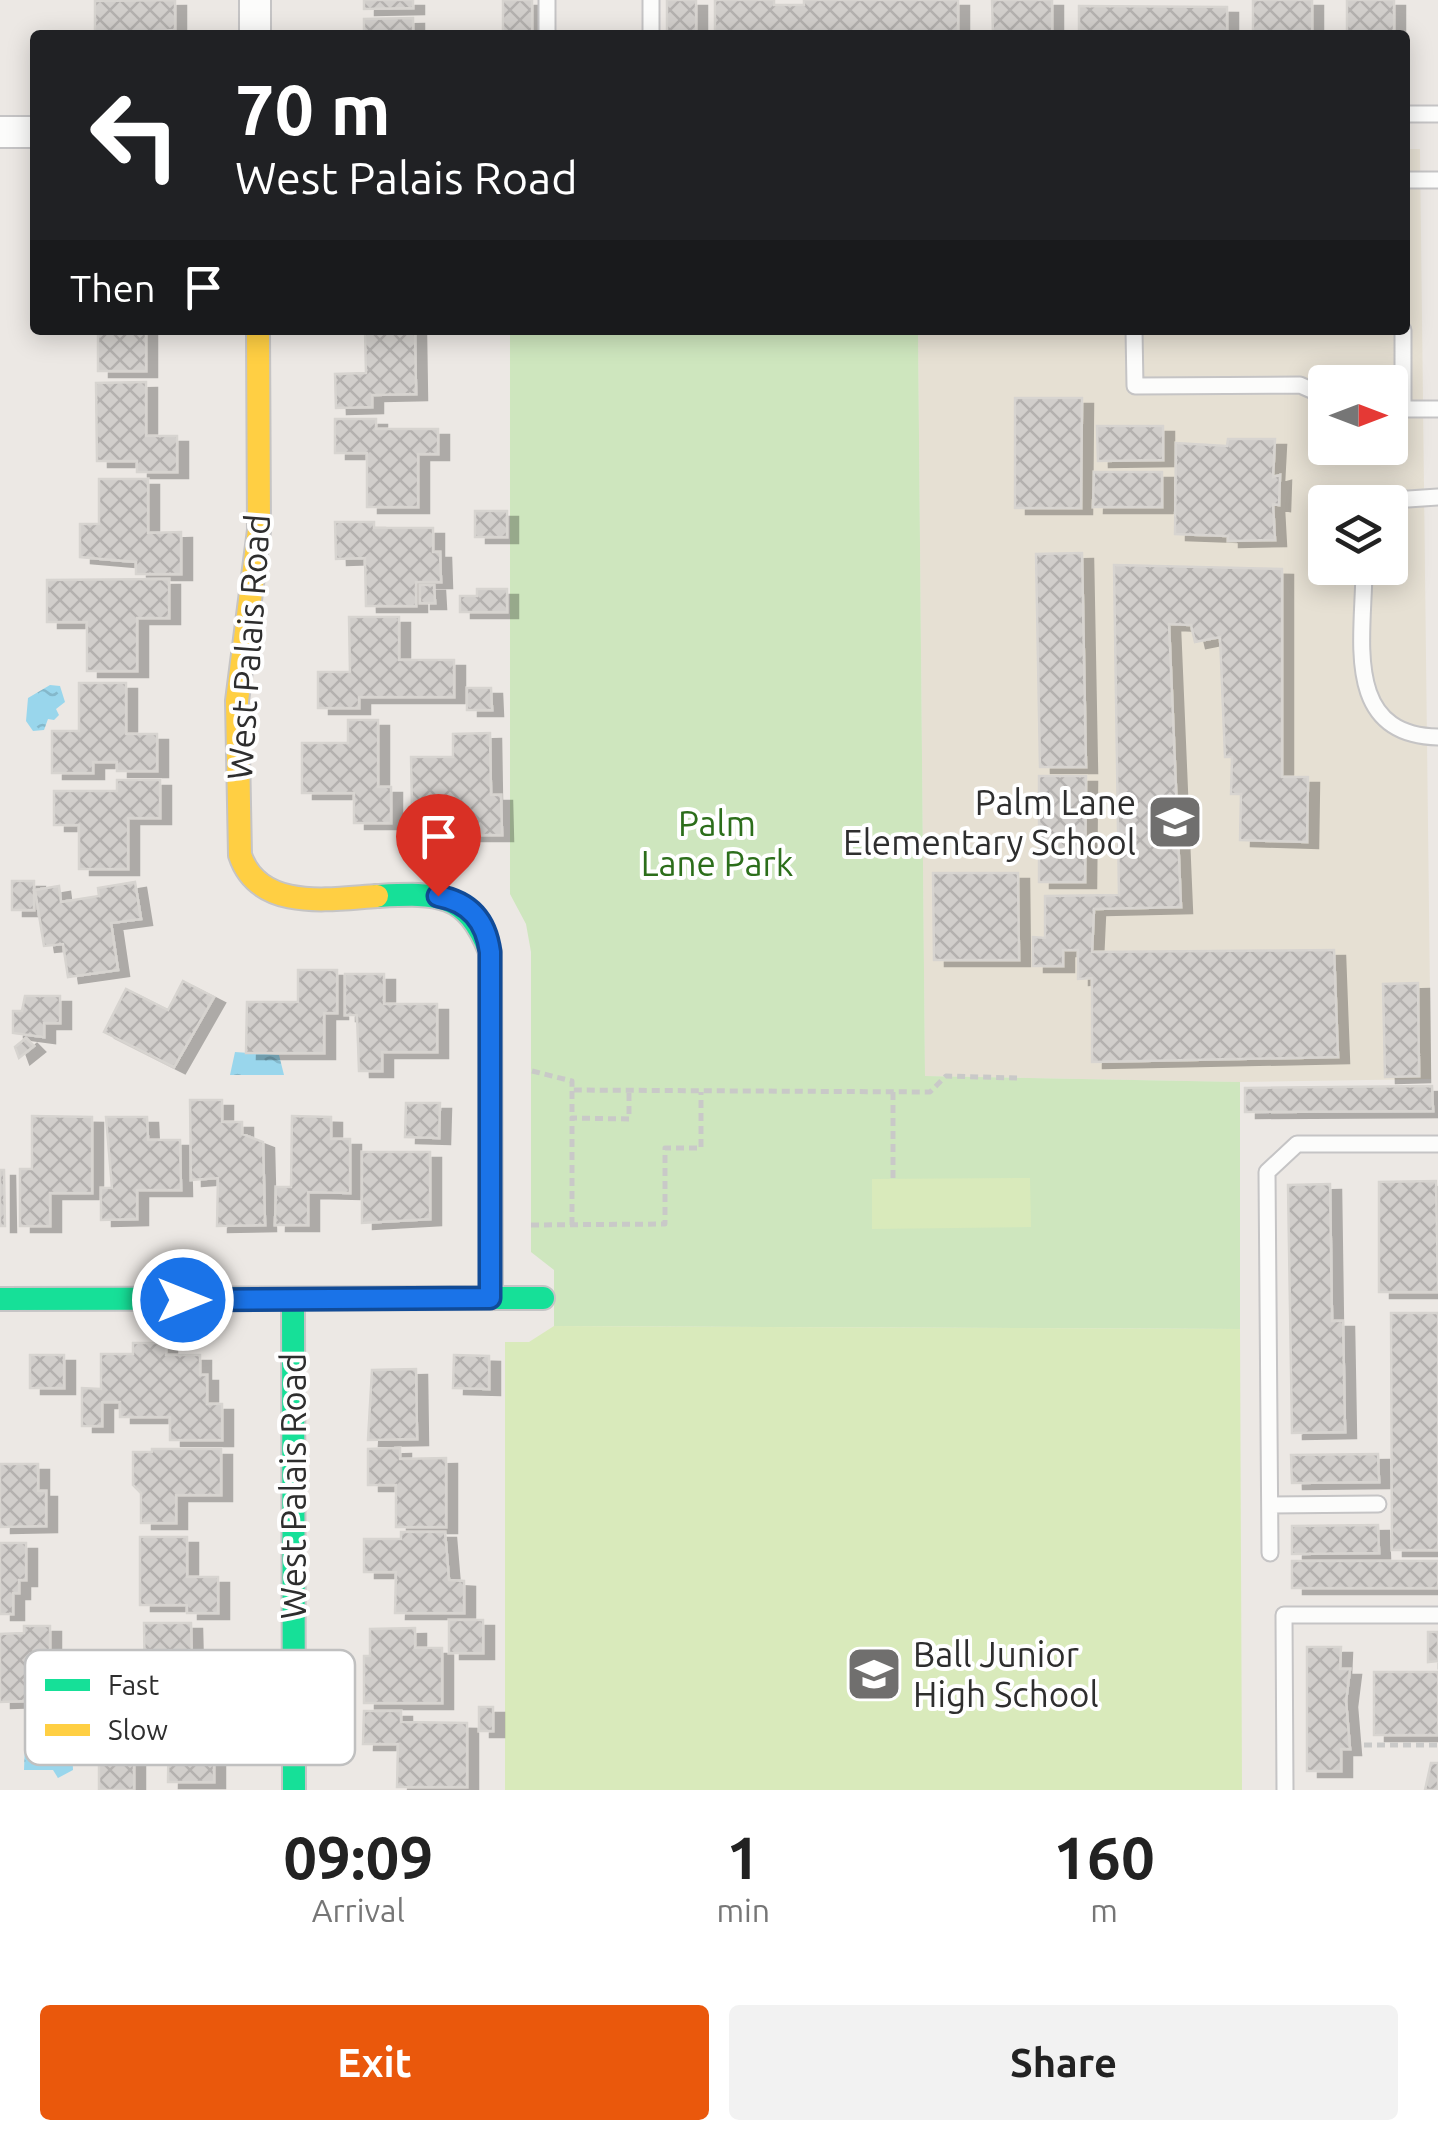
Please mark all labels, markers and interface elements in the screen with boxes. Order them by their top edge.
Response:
icon: left [70,70,200,200]
text: 70 m [235,70,391,148]
text: West Palais Road [235,152,577,203]
icon: arrive [176,260,231,315]
text: Then [70,267,156,309]
north arrow [1308,365,1408,465]
map controls [1308,365,1408,585]
button: layers [1308,485,1408,585]
street label: West Palais Road [219,513,277,781]
place label: Palm Lane Elementary School [843,782,1136,862]
school or university icon: Palm Lane Elementary School [1145,792,1205,852]
pin [396,794,481,897]
park label: Palm Lane Park [641,803,794,883]
icon: arrive [411,809,466,864]
position arrow [131,1248,235,1352]
street label: West Palais Road [273,1353,313,1619]
place label: Ball Junior High School [913,1634,1099,1714]
school or university icon: Ball Junior High School [844,1644,904,1704]
legend [25,1650,355,1765]
text: Fast [108,1669,159,1700]
text: Slow [108,1714,168,1745]
text: 09:09 [283,1823,433,1890]
text: 1 [726,1823,760,1890]
text: 160 [1053,1823,1155,1890]
text: Arrival [312,1892,405,1928]
text: min [716,1892,770,1928]
text: m [1090,1892,1118,1928]
button: Exit [40,2005,709,2120]
button: Share [729,2005,1398,2120]

